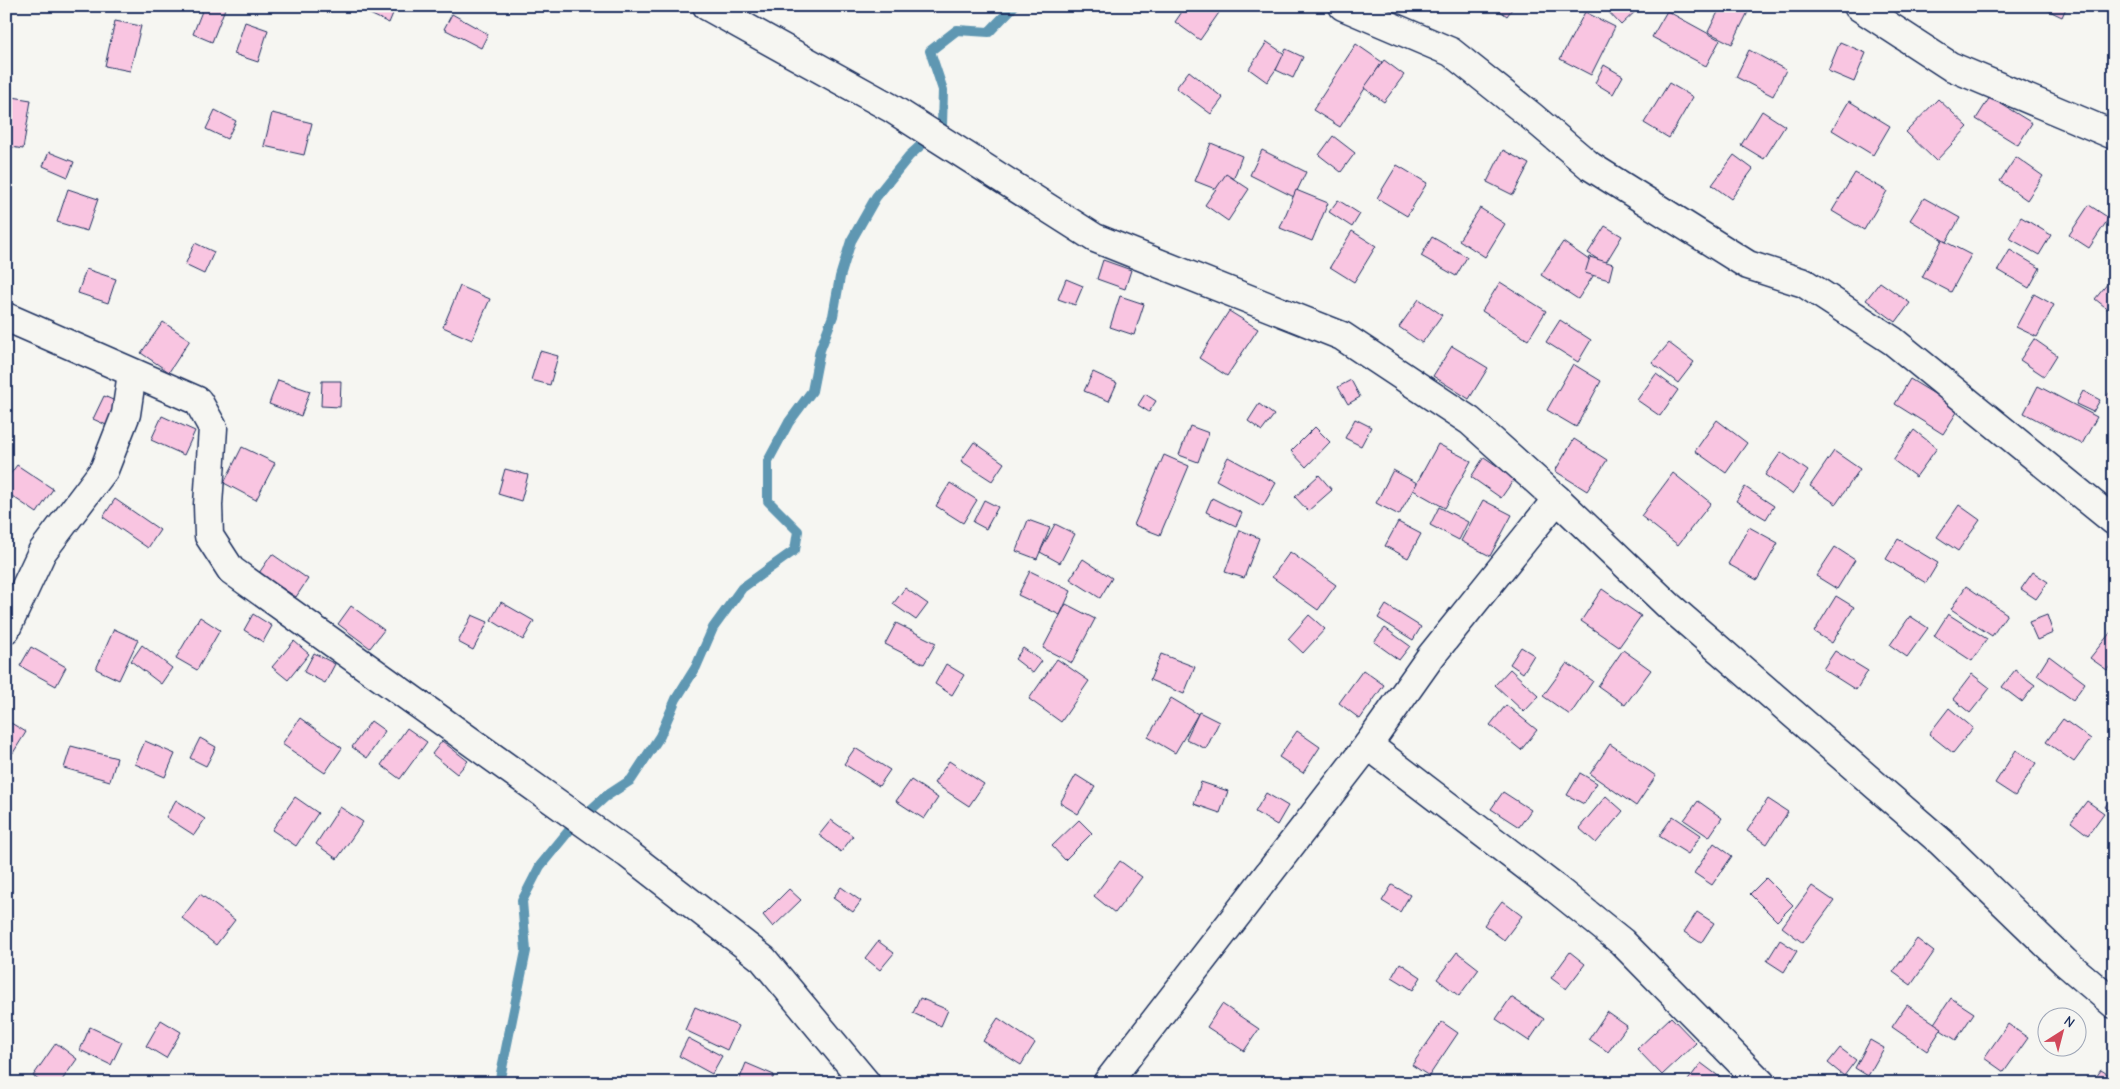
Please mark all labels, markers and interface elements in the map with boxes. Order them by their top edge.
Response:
north arrow [2038,1006,2088,1056]
text: N [2061,1012,2078,1031]

